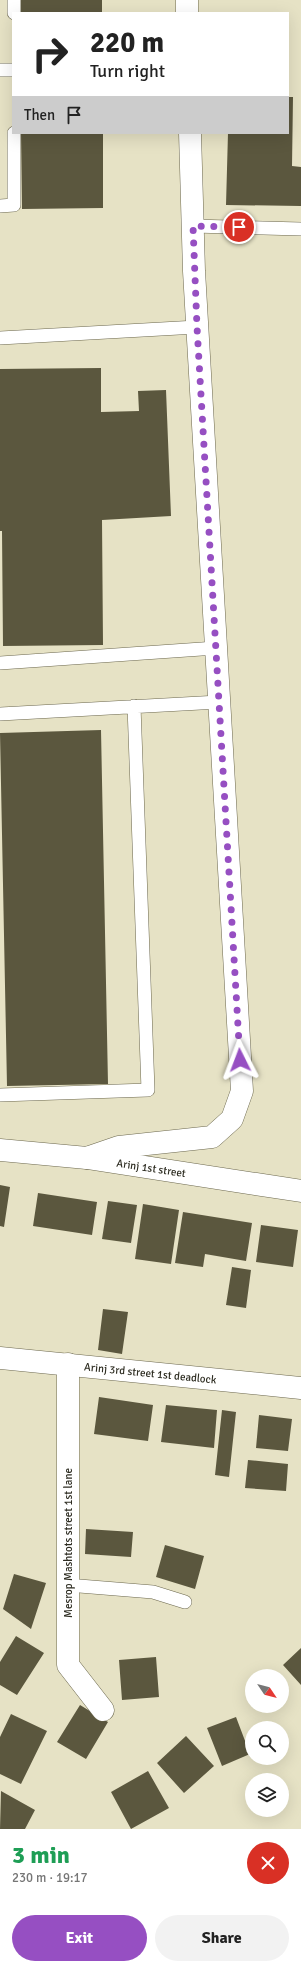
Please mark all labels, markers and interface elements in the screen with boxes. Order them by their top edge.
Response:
text: 220 m [90,26,164,60]
icon: right [24,28,76,80]
text: Turn right [90,60,165,82]
icon: arrive [63,104,85,126]
text: Then [24,106,55,124]
pin [222,210,256,244]
icon: arrive [228,216,250,238]
position arrow [219,1039,261,1081]
street label: Arinj 1st street [116,1157,187,1180]
street label: Arinj 3rd street 1st deadlock [83,1360,217,1387]
street label: Mesrop Mashtots street 1st lane [62,1468,75,1618]
north arrow [245,1669,289,1713]
map controls [245,1669,289,1817]
button: search [245,1721,289,1765]
button: layers [245,1773,289,1817]
text: 3 min [12,1840,70,1870]
button: close [247,1842,289,1884]
text: 230 m · 19:17 [12,1870,88,1886]
button: Exit [12,1915,147,1961]
button: Share [155,1915,289,1961]

